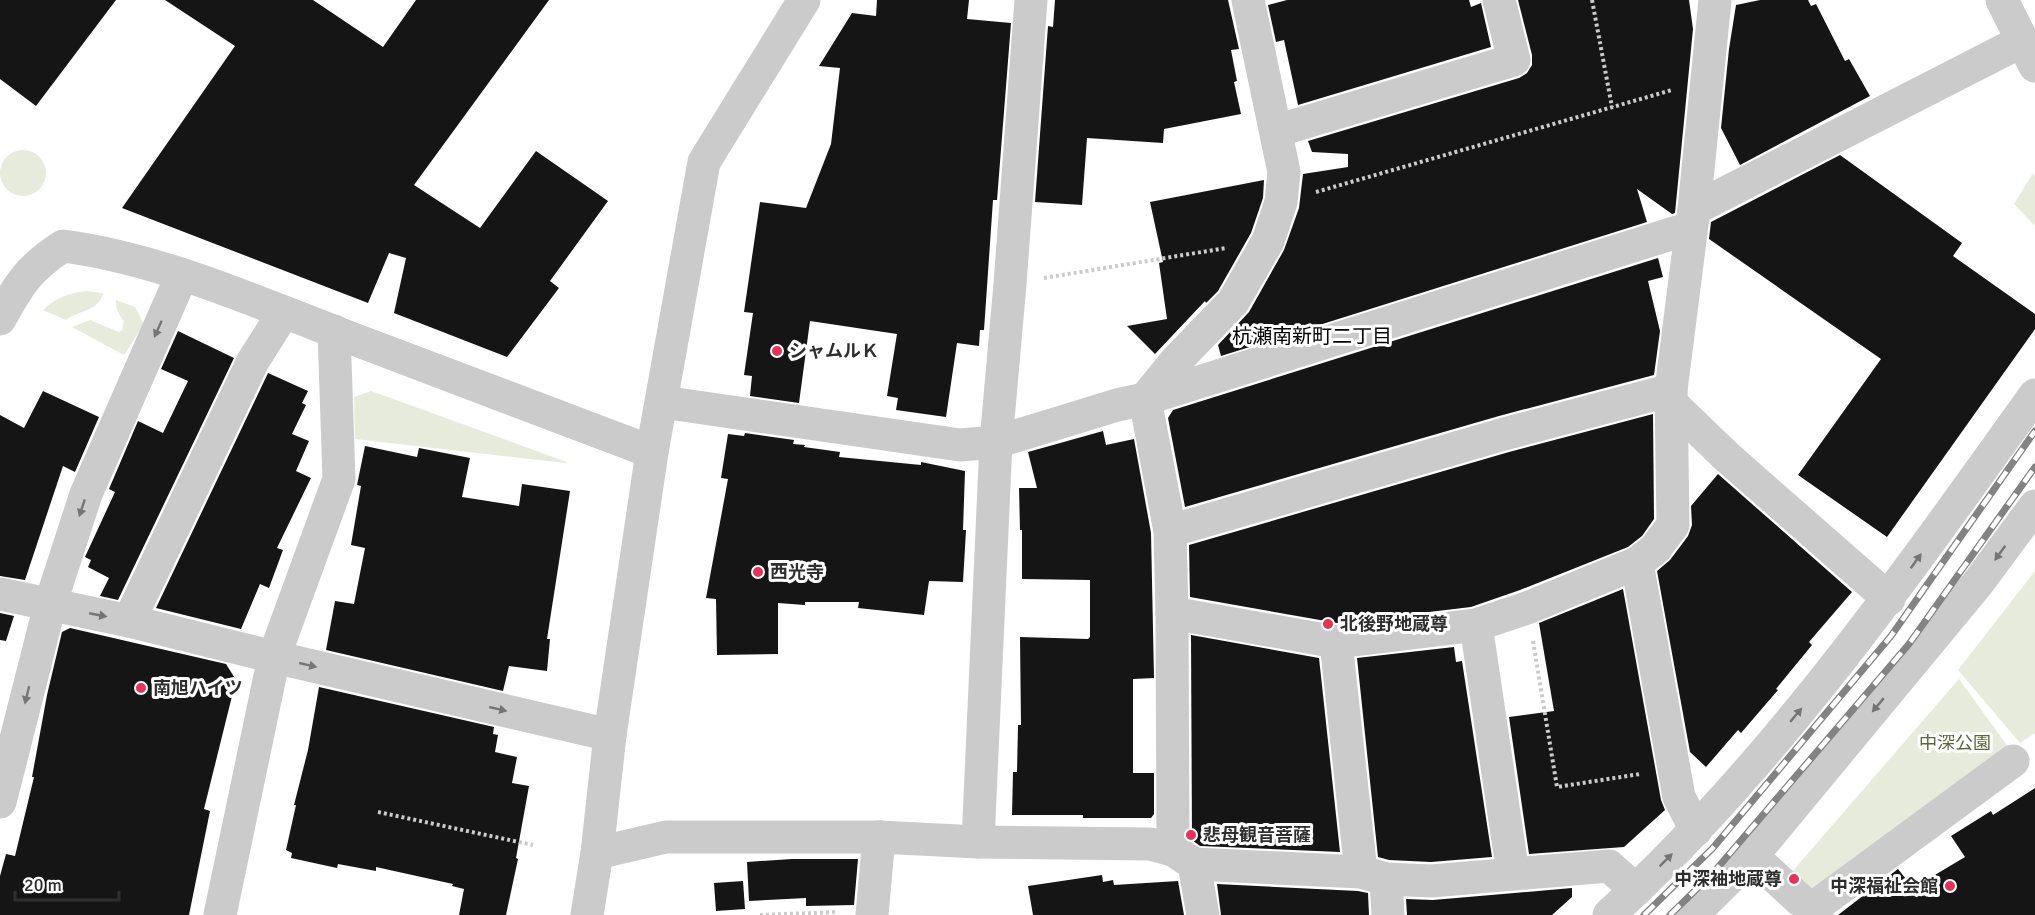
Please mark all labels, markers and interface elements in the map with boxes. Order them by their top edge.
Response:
one-way arrow [153,320,163,338]
district label: 杭瀬南新町二丁目 [1232,324,1392,349]
place label: シャムルＫ [789,340,879,362]
marker: シャムルＫ [770,344,784,358]
one-way arrow [76,499,86,517]
one-way arrow [1994,545,2006,561]
one-way arrow [1910,553,1921,569]
place label: 西光寺 [770,561,824,583]
marker: 西光寺 [751,565,765,579]
one-way arrow [89,610,108,620]
place label: 北後野地蔵尊 [1340,613,1448,635]
marker: 北後野地蔵尊 [1321,617,1335,631]
one-way arrow [299,661,318,670]
place label: 南旭ハイツ [153,677,243,699]
marker: 南旭ハイツ [134,681,148,695]
one-way arrow [21,686,31,704]
one-way arrow [1871,697,1884,713]
one-way arrow [489,705,508,715]
one-way arrow [1790,707,1803,723]
park label: 中深公園 [1919,732,1991,754]
place label: 悲母観音菩薩 [1203,824,1311,846]
marker: 悲母観音菩薩 [1184,828,1198,842]
one-way arrow [1659,853,1674,867]
scale bar [15,864,118,902]
place label: 中深袖地蔵尊 [1674,868,1782,890]
marker: 中深袖地蔵尊 [1787,872,1801,886]
text: 20 m [24,874,62,896]
place label: 中深福祉会館 [1830,875,1938,897]
marker: 中深福祉会館 [1943,879,1957,893]

